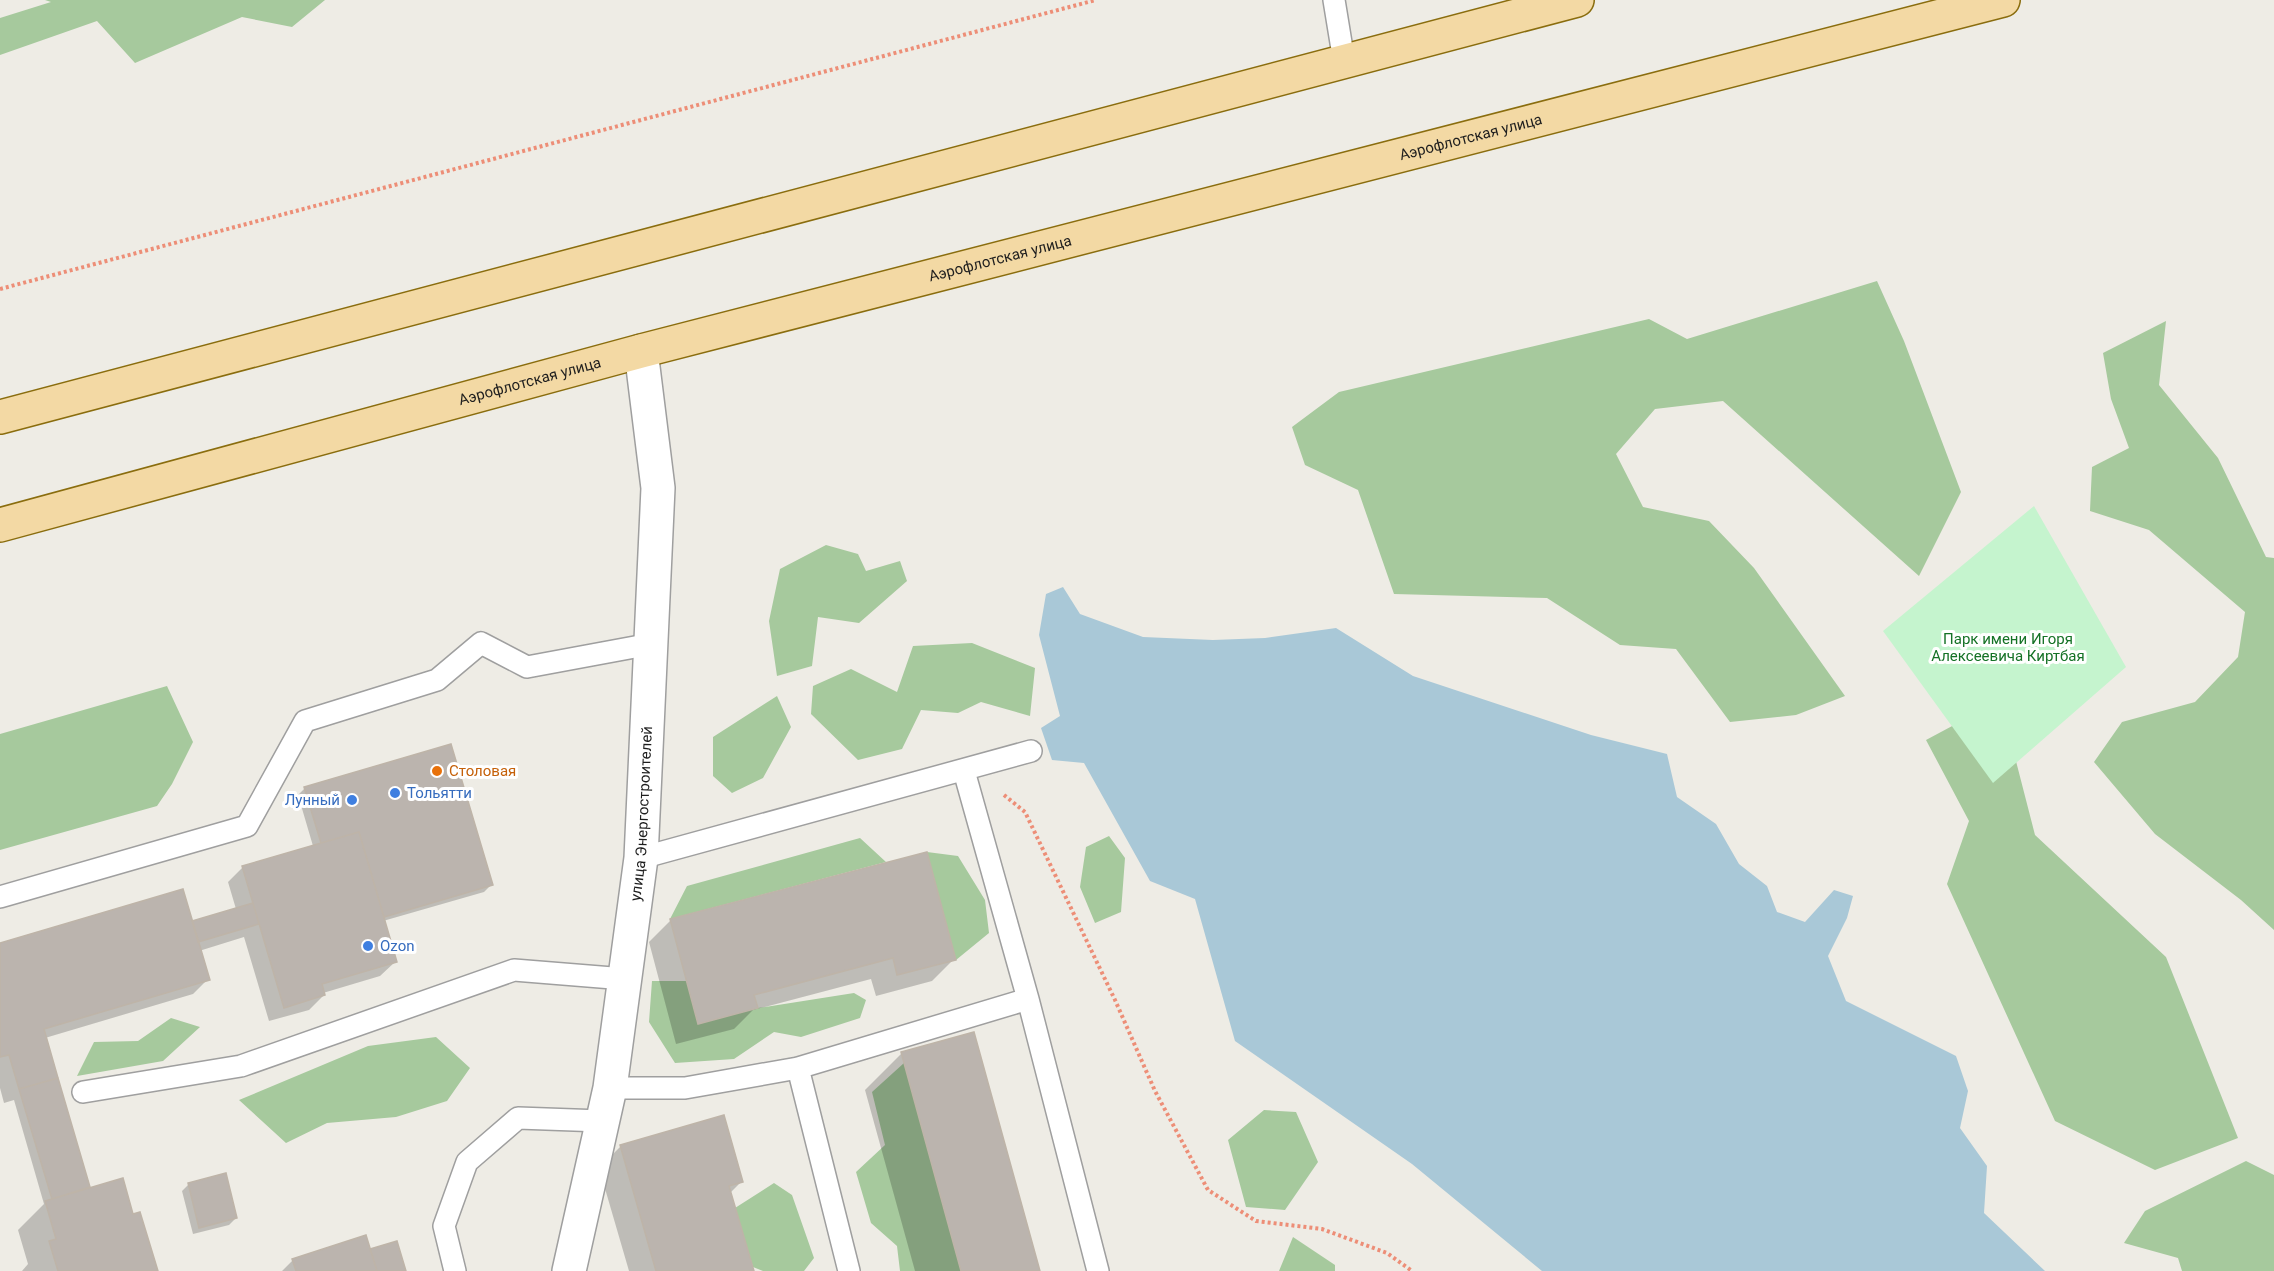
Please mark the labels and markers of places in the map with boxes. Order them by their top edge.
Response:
place label: Столовая [449,762,516,780]
marker: Столовая [430,764,444,778]
place label: Тольятти [407,784,472,802]
marker: Тольятти [388,786,402,800]
place label: Лунный [285,791,340,809]
marker: Лунный [345,793,359,807]
place label: Ozon [380,937,414,955]
marker: Ozon [361,939,375,953]

